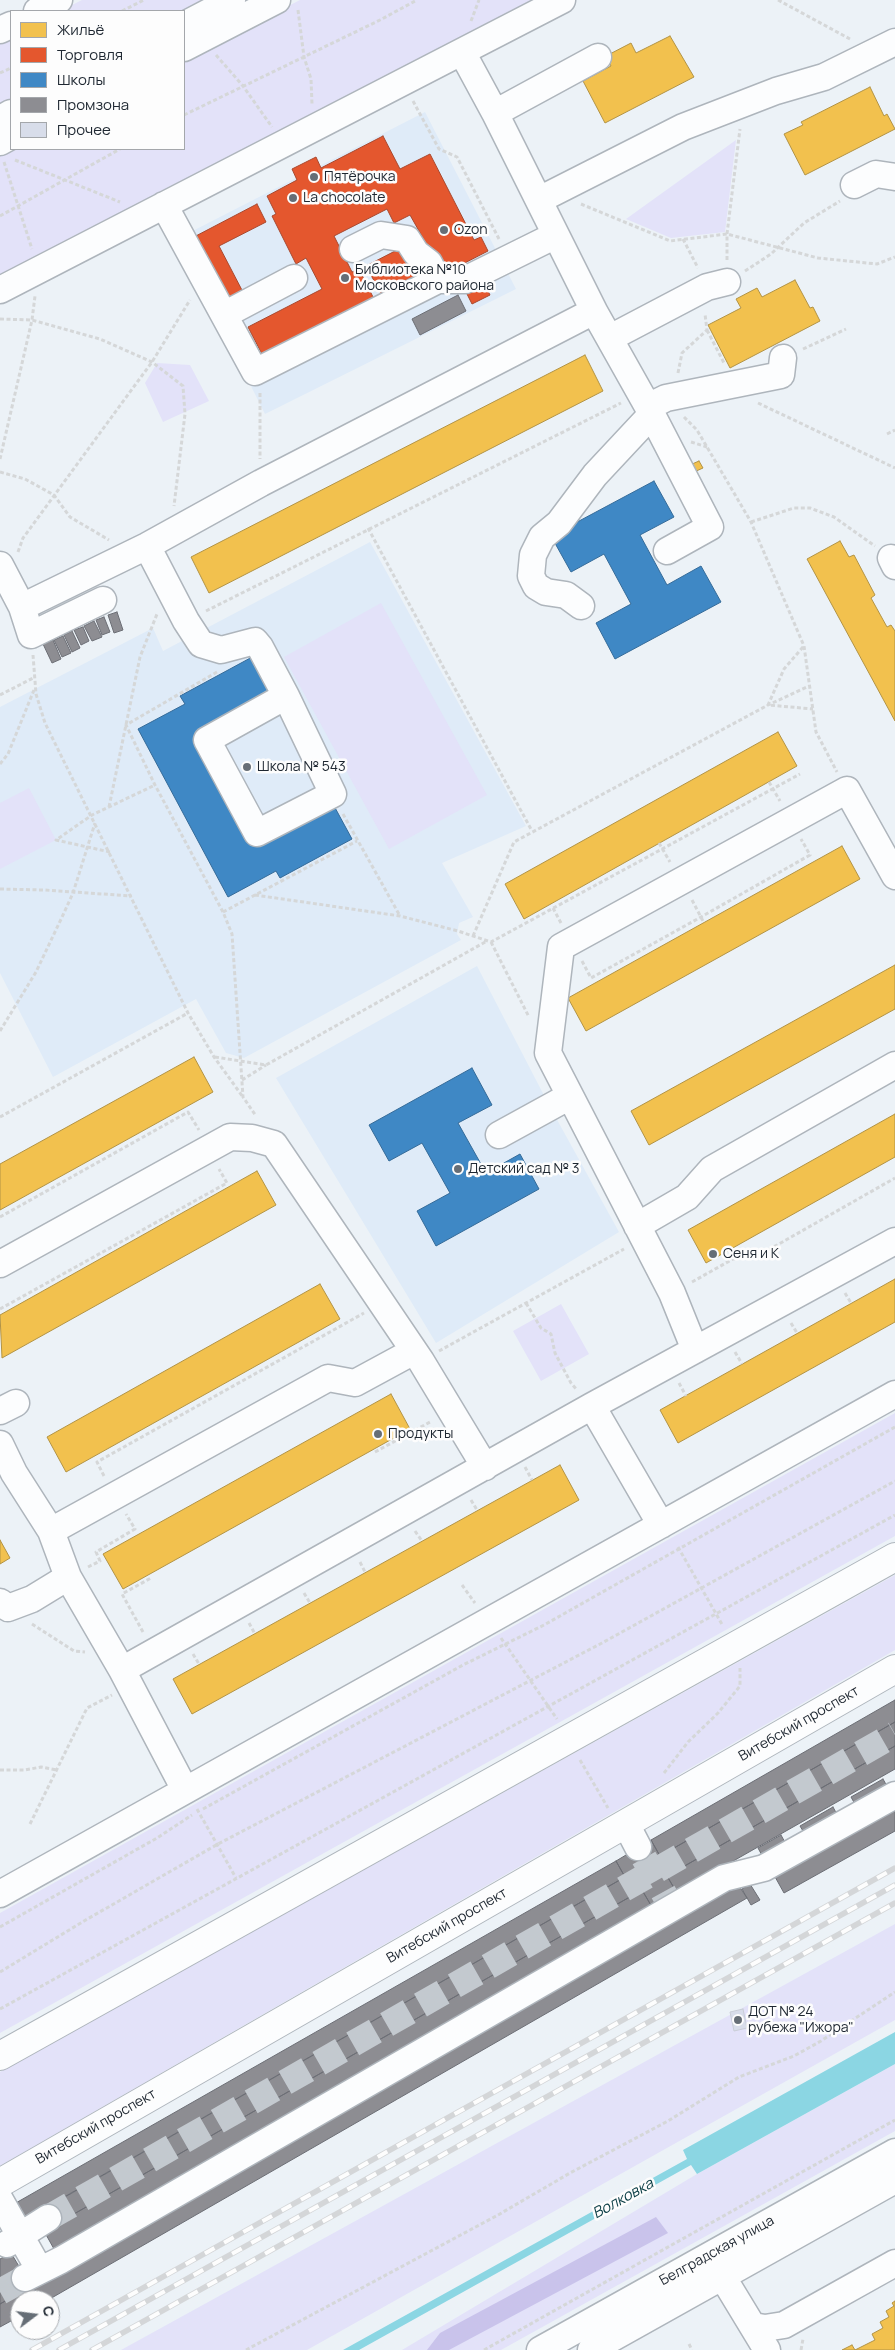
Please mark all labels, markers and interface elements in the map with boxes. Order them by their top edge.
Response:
legend [10,10,185,150]
text: Жильё [57,19,104,40]
text: Торговля [57,44,123,65]
text: Школы [57,69,105,90]
text: Промзона [57,94,129,115]
text: Прочее [57,119,111,140]
place label: Пятёрочка [324,169,396,185]
marker: Пятёрочка [308,171,320,183]
place label: La chocolate [303,190,385,206]
marker: La chocolate [287,192,299,204]
place label: Ozon [454,222,488,238]
marker: Ozon [438,224,450,236]
place label: Библиотека №10 Московского района [355,262,494,294]
marker: Библиотека №10 Московского района [339,272,351,284]
place label: Школа № 543 [257,759,346,775]
marker: Школа № 543 [241,761,253,773]
place label: Детский сад № 3 [468,1161,579,1177]
marker: Детский сад № 3 [452,1163,464,1175]
place label: Сеня и К [723,1246,779,1262]
marker: Сеня и К [707,1248,719,1260]
place label: Продукты [388,1426,453,1442]
marker: Продукты [372,1428,384,1440]
street label: Витебский проспект [736,1683,862,1765]
street label: Витебский проспект [384,1885,510,1967]
place label: ДОТ № 24 рубежа "Ижора" [748,2004,854,2036]
marker: ДОТ № 24 рубежа "Ижора" [732,2014,744,2026]
street label: Витебский проспект [33,2086,159,2168]
water label: Волковка [589,2175,657,2223]
street label: Белградская улица [657,2213,777,2289]
north arrow [10,2290,60,2340]
text: С [38,2304,60,2319]

